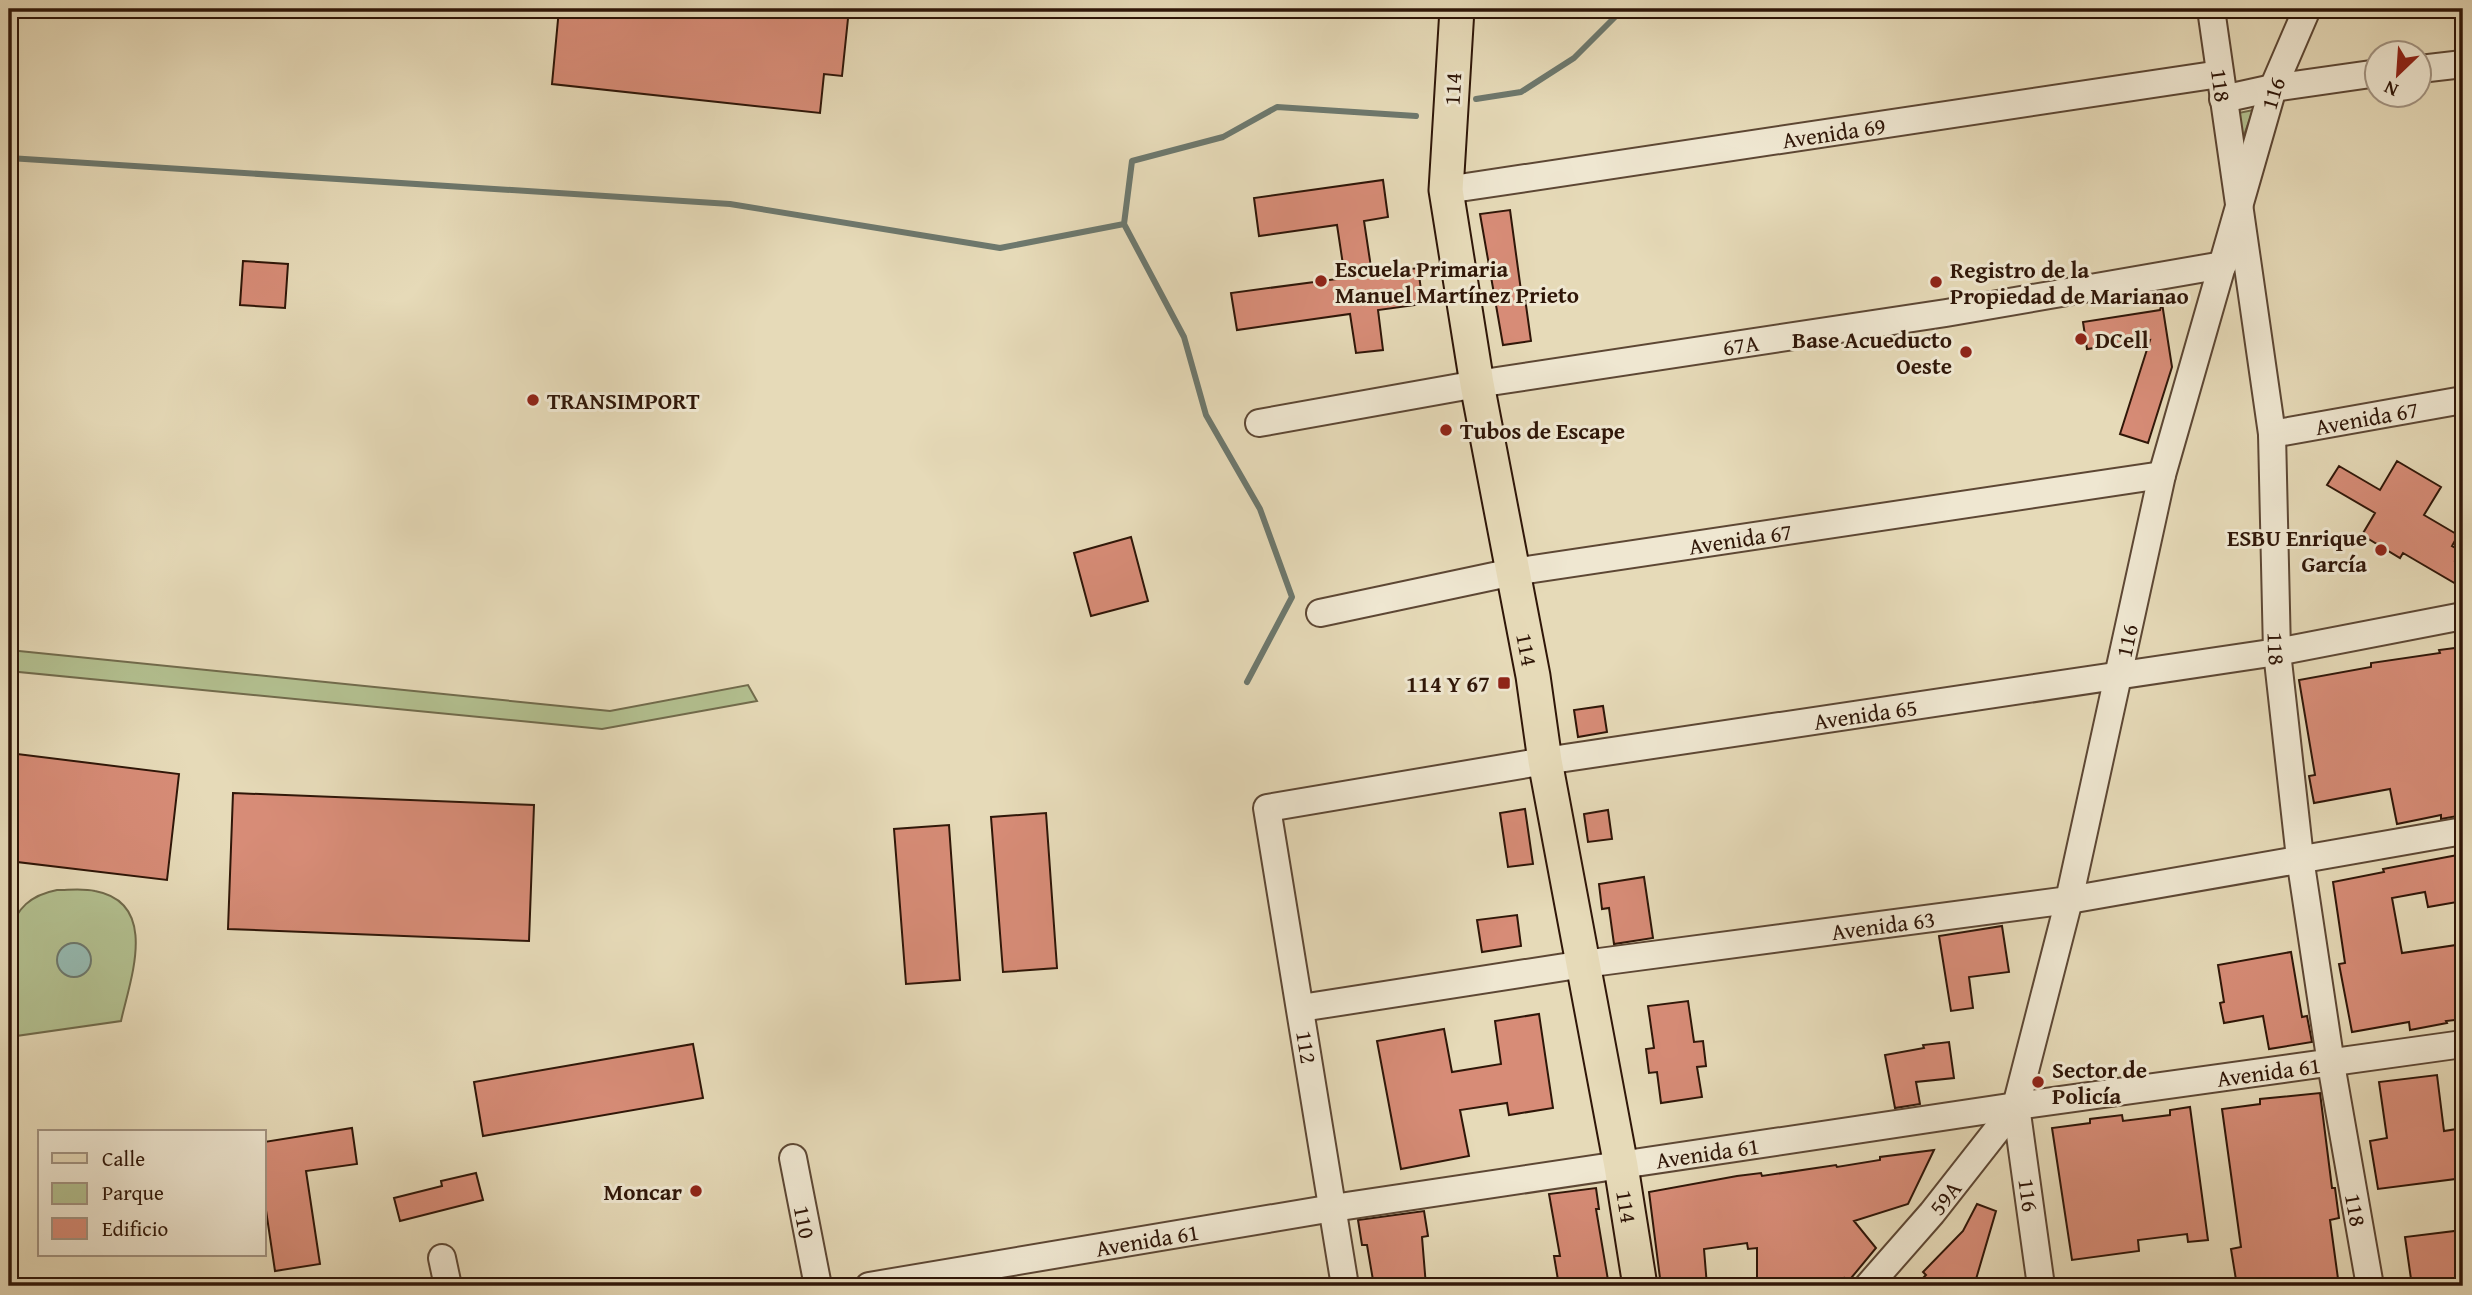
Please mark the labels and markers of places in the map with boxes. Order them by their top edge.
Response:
place label: Escuela Primaria Manuel Martínez Prieto [1335,252,1579,311]
place label: Registro de la Propiedad de Marianao [1950,253,2189,312]
marker: Escuela Primaria Manuel Martínez Prieto [1313,273,1329,289]
marker: Registro de la Propiedad de Marianao [1928,274,1944,290]
place label: Base Acueducto Oeste [1792,323,1952,382]
place label: DCell [2095,323,2149,356]
marker: DCell [2073,331,2089,347]
marker: Base Acueducto Oeste [1958,344,1974,360]
place label: TRANSIMPORT [547,384,700,417]
marker: TRANSIMPORT [525,392,541,408]
place label: Tubos de Escape [1460,414,1625,447]
marker: Tubos de Escape [1438,422,1454,438]
place label: ESBU Enrique García [2227,521,2367,580]
marker: ESBU Enrique García [2373,542,2389,558]
place label: 114 Y 67 [1406,667,1490,700]
marker: 114 Y 67 [1496,675,1512,691]
place label: Sector de Policía [2052,1053,2147,1112]
marker: Sector de Policía [2030,1074,2046,1090]
place label: Moncar [603,1175,682,1208]
marker: Moncar [688,1183,704,1199]

